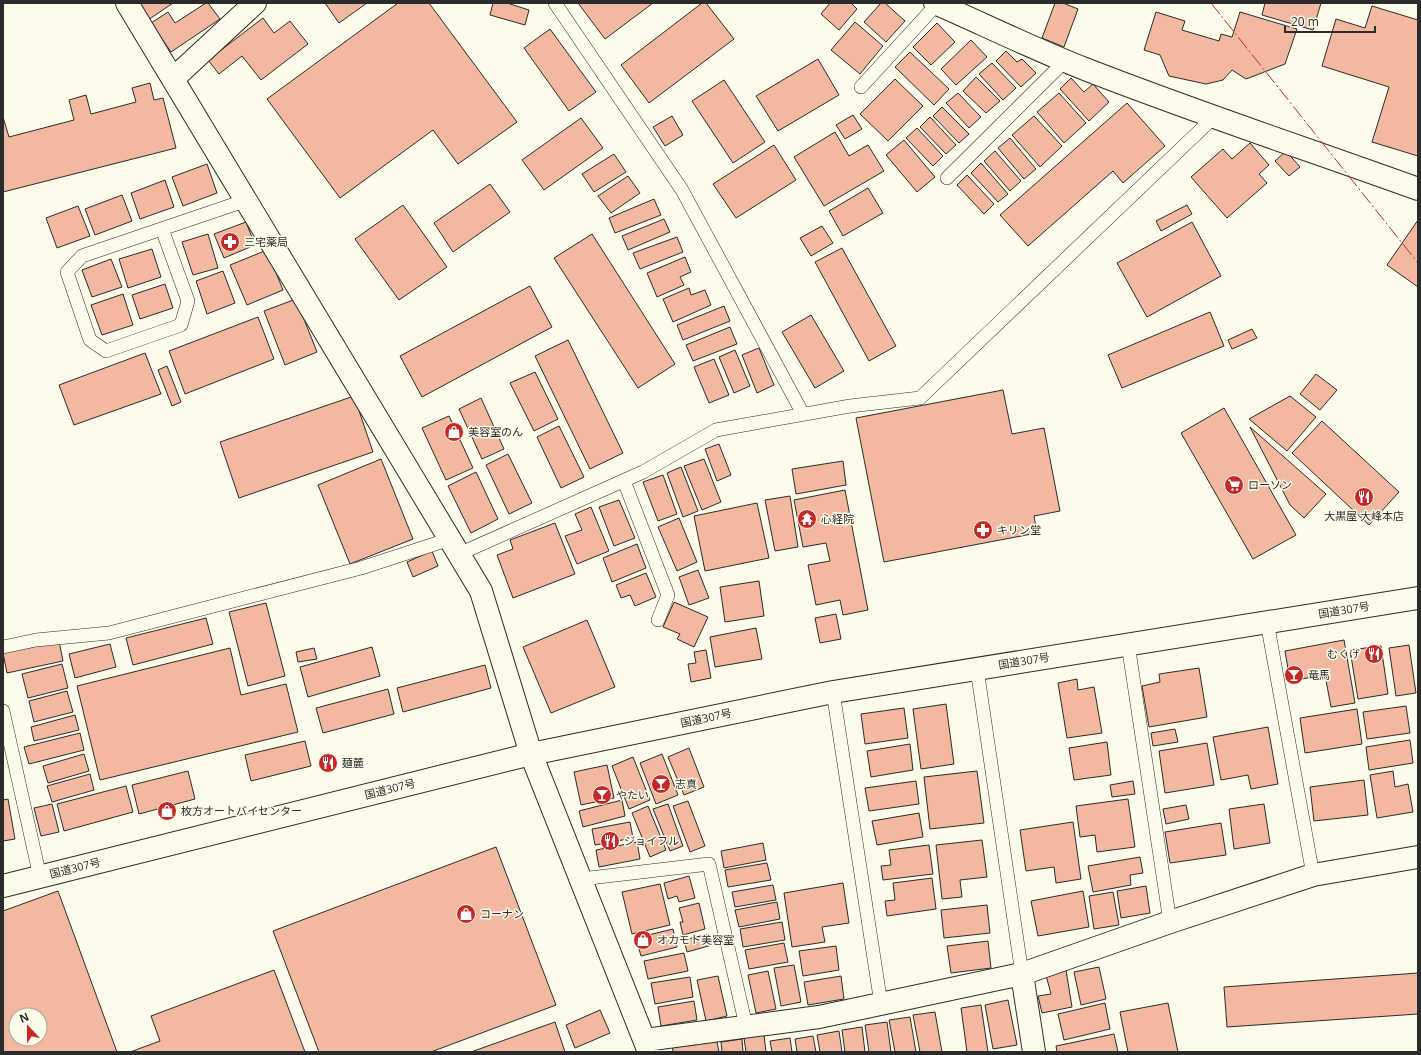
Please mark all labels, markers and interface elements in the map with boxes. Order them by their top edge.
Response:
scale bar [1285,8,1375,34]
text: 20 m [1291,13,1319,30]
pharmacy icon: 三宅薬局 [219,231,241,253]
place label: 三宅薬局 [244,234,288,249]
shop icon: 美容室のん [443,421,465,443]
place label: 美容室のん [468,424,523,439]
supermarket icon: ローソン [1223,474,1245,496]
place label: ローソン [1248,477,1292,492]
restaurant icon: 大黒屋 大峰本店 [1353,486,1375,508]
temple icon: 心経院 [796,508,818,530]
place label: 大黒屋 大峰本店 [1324,508,1404,523]
place label: 心経院 [821,511,854,526]
pharmacy icon: キリン堂 [972,519,994,541]
place label: キリン堂 [997,522,1041,537]
street label: 国道307号 [1317,598,1371,621]
restaurant icon: むくげ [1363,643,1385,665]
place label: むくげ [1327,646,1360,661]
street label: 国道307号 [997,649,1051,672]
bar icon: 竜馬 [1283,664,1305,686]
place label: 竜馬 [1308,667,1330,682]
street label: 国道307号 [679,705,733,730]
restaurant icon: 麺麓 [317,752,339,774]
place label: 麺麓 [342,755,364,770]
bar icon: 志真 [650,773,672,795]
street label: 国道307号 [363,775,417,802]
place label: 志真 [675,776,697,791]
bar icon: やたい [591,784,613,806]
place label: やたい [616,787,649,802]
shop icon: 枚方オートバイセンター [156,800,178,822]
place label: 枚方オートバイセンター [181,803,302,818]
restaurant icon: ジョイフル [599,830,621,852]
place label: ジョイフル [624,833,679,848]
street label: 国道307号 [48,854,102,881]
shop icon: コーナン [455,903,477,925]
place label: コーナン [480,906,524,921]
shop icon: オカモト美容室 [632,929,654,951]
place label: オカモト美容室 [657,932,734,947]
north arrow [8,1007,48,1047]
text: N [17,1009,31,1026]

